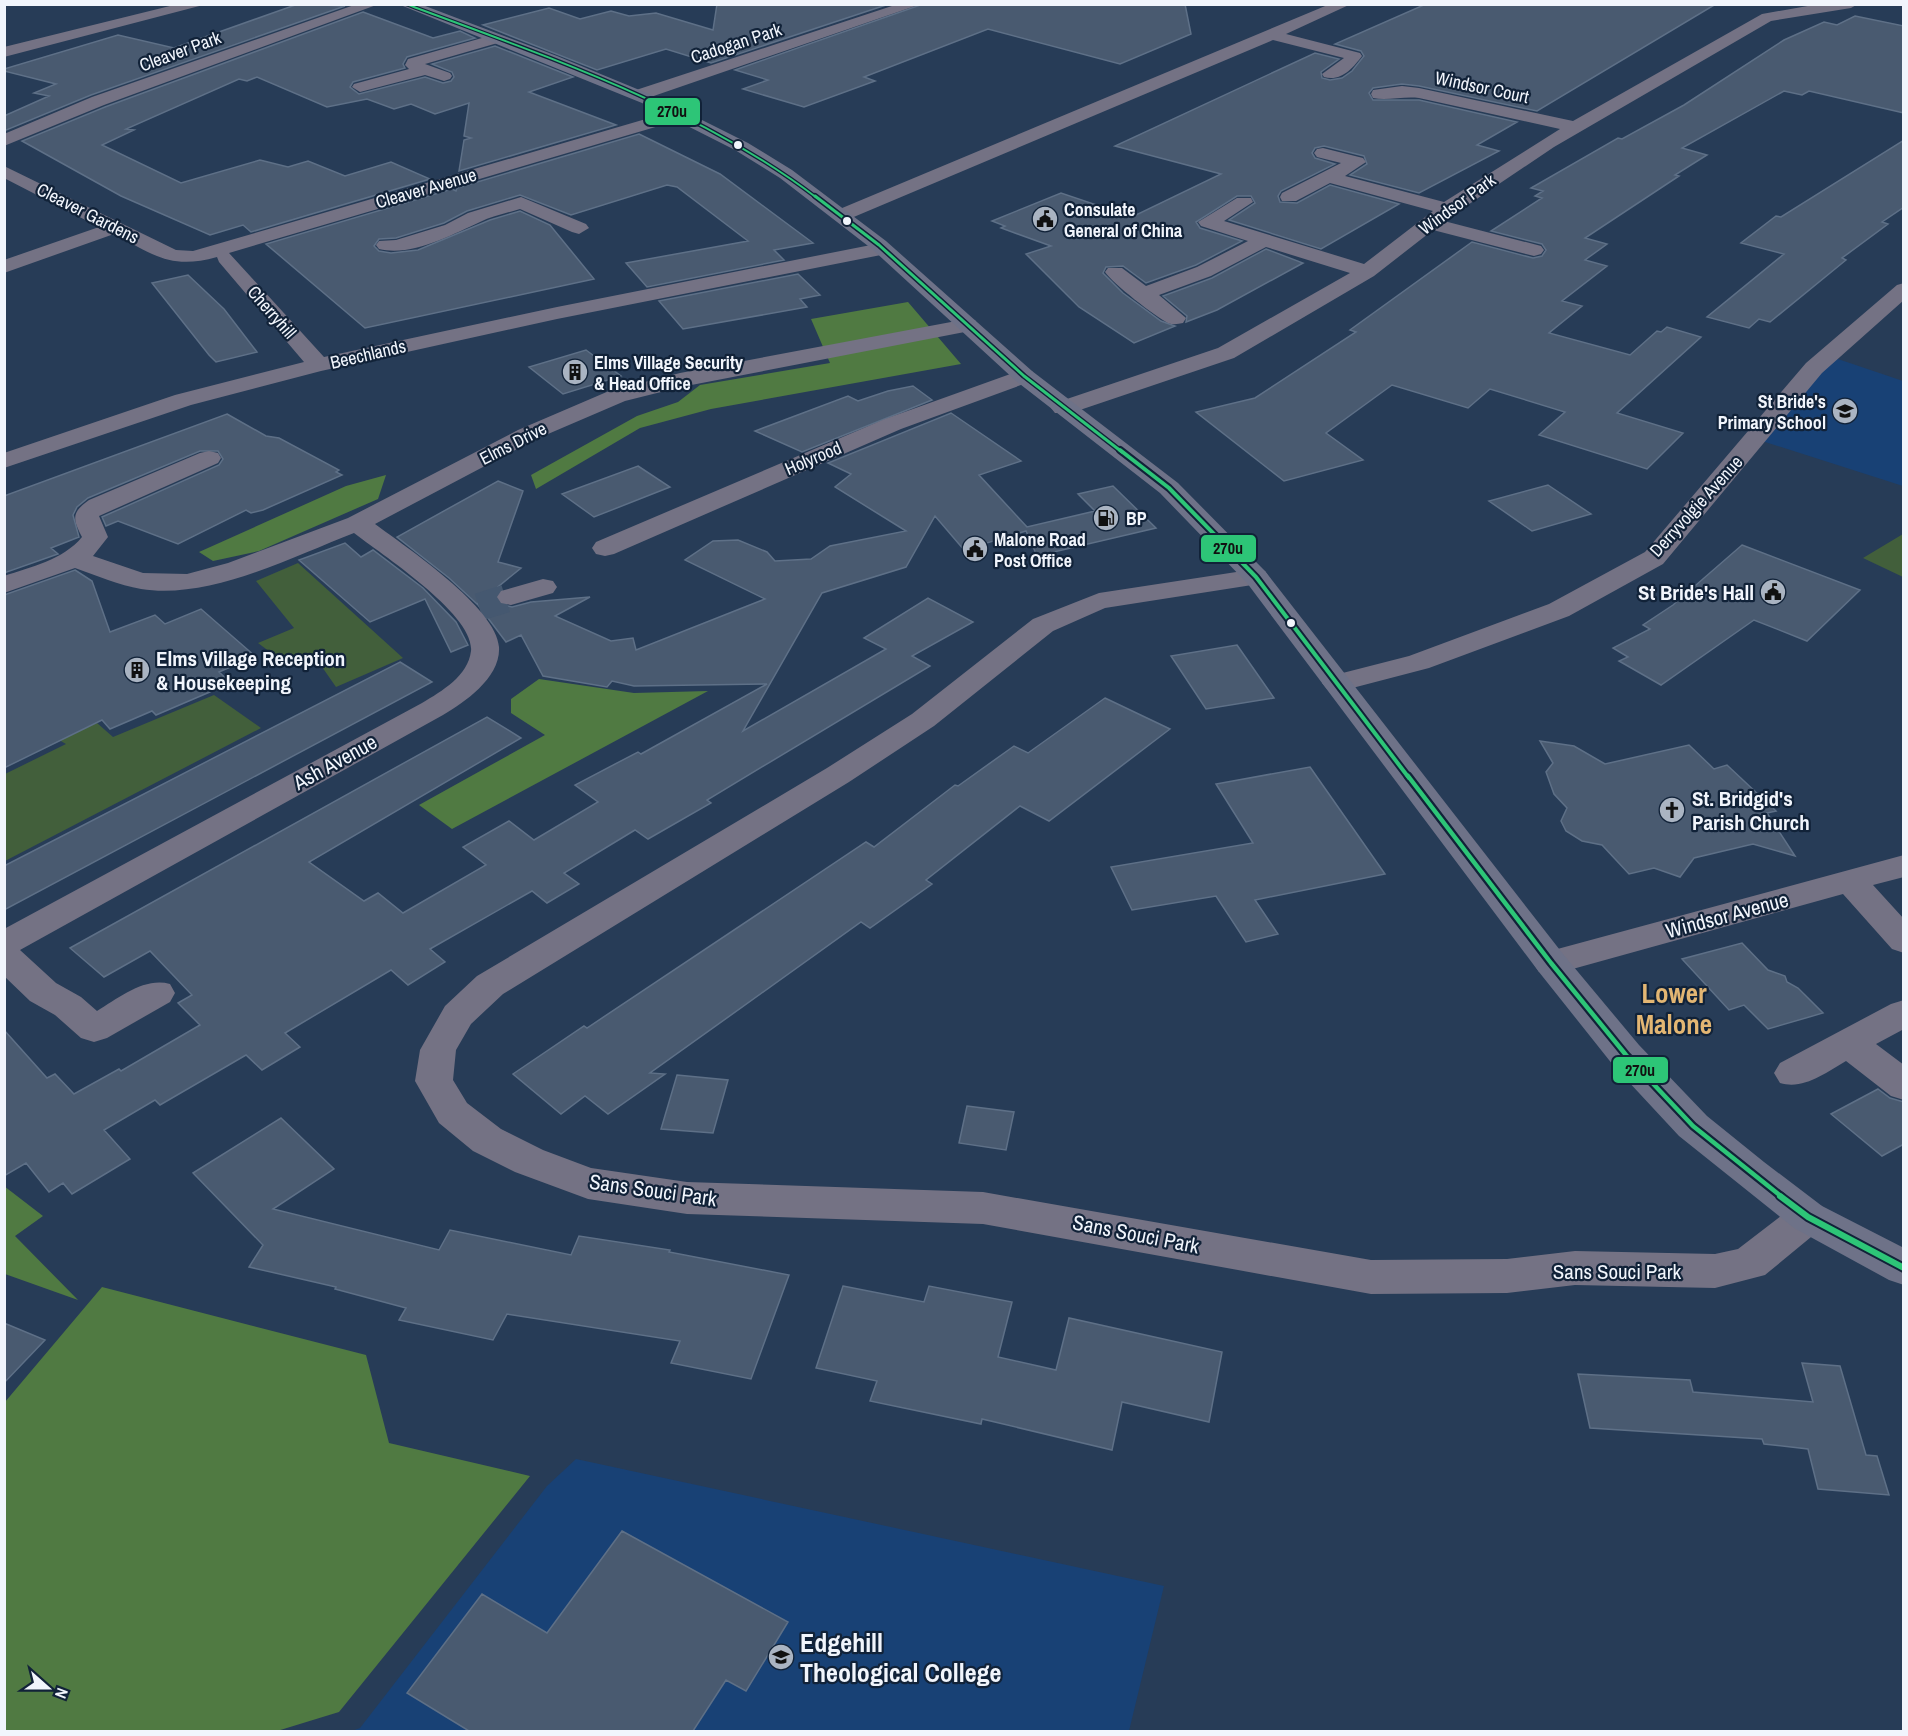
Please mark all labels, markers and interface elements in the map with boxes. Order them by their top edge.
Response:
street label: Cadogan Park [687,16,785,69]
street label: Cleaver Park [136,24,225,77]
street label: Windsor Court [1433,65,1531,109]
line badge: 270u [644,97,701,126]
text: 270u [657,100,687,122]
unlabelled marker [732,139,744,151]
street label: Cleaver Avenue [373,162,479,214]
street label: Windsor Park [1413,167,1501,240]
street label: Cleaver Gardens [33,177,143,249]
place label: Consulate General of China [1064,197,1183,243]
public building icon: Consulate General of China [1030,204,1060,234]
unlabelled marker [841,215,853,227]
street label: Cherryhill [242,280,302,344]
street label: Beechlands [328,333,408,375]
place label: Elms Village Security & Head Office [594,350,744,396]
building icon: Elms Village Security & Head Office [560,357,590,387]
place label: St Bride's Primary School [1718,389,1826,435]
school or university icon: St Bride's Primary School [1830,396,1860,426]
street label: Elms Drive [475,415,551,471]
street label: Holyrood [781,435,845,481]
street label: Derryvolgie Avenue [1644,450,1748,562]
fuel station icon: BP [1091,503,1121,533]
place label: BP [1126,506,1147,531]
place label: Malone Road Post Office [994,527,1086,573]
public building icon: Malone Road Post Office [960,534,990,564]
line badge: 270u [1200,534,1257,563]
text: 270u [1213,537,1243,559]
public building icon: St Bride's Hall [1758,577,1788,607]
place label: St Bride's Hall [1638,578,1754,607]
unlabelled marker [1285,617,1297,629]
place label: Elms Village Reception & Housekeeping [156,644,345,697]
building icon: Elms Village Reception & Housekeeping [122,655,152,685]
street label: Ash Avenue [287,727,382,797]
place label: St. Bridgid's Parish Church [1692,784,1810,837]
church icon: St. Bridgid's Parish Church [1657,795,1687,825]
street label: Windsor Avenue [1662,885,1792,945]
district label: Lower Malone [1636,975,1712,1042]
line badge: 270u [1612,1056,1669,1084]
text: 270u [1625,1059,1655,1081]
street label: Sans Souci Park [587,1167,719,1213]
street label: Sans Souci Park [1070,1208,1202,1261]
street label: Sans Souci Park [1553,1257,1682,1286]
place label: Edgehill Theological College [800,1625,1001,1690]
school or university icon: Edgehill Theological College [766,1642,796,1672]
north arrow [18,1658,78,1718]
text: N [50,1685,74,1702]

